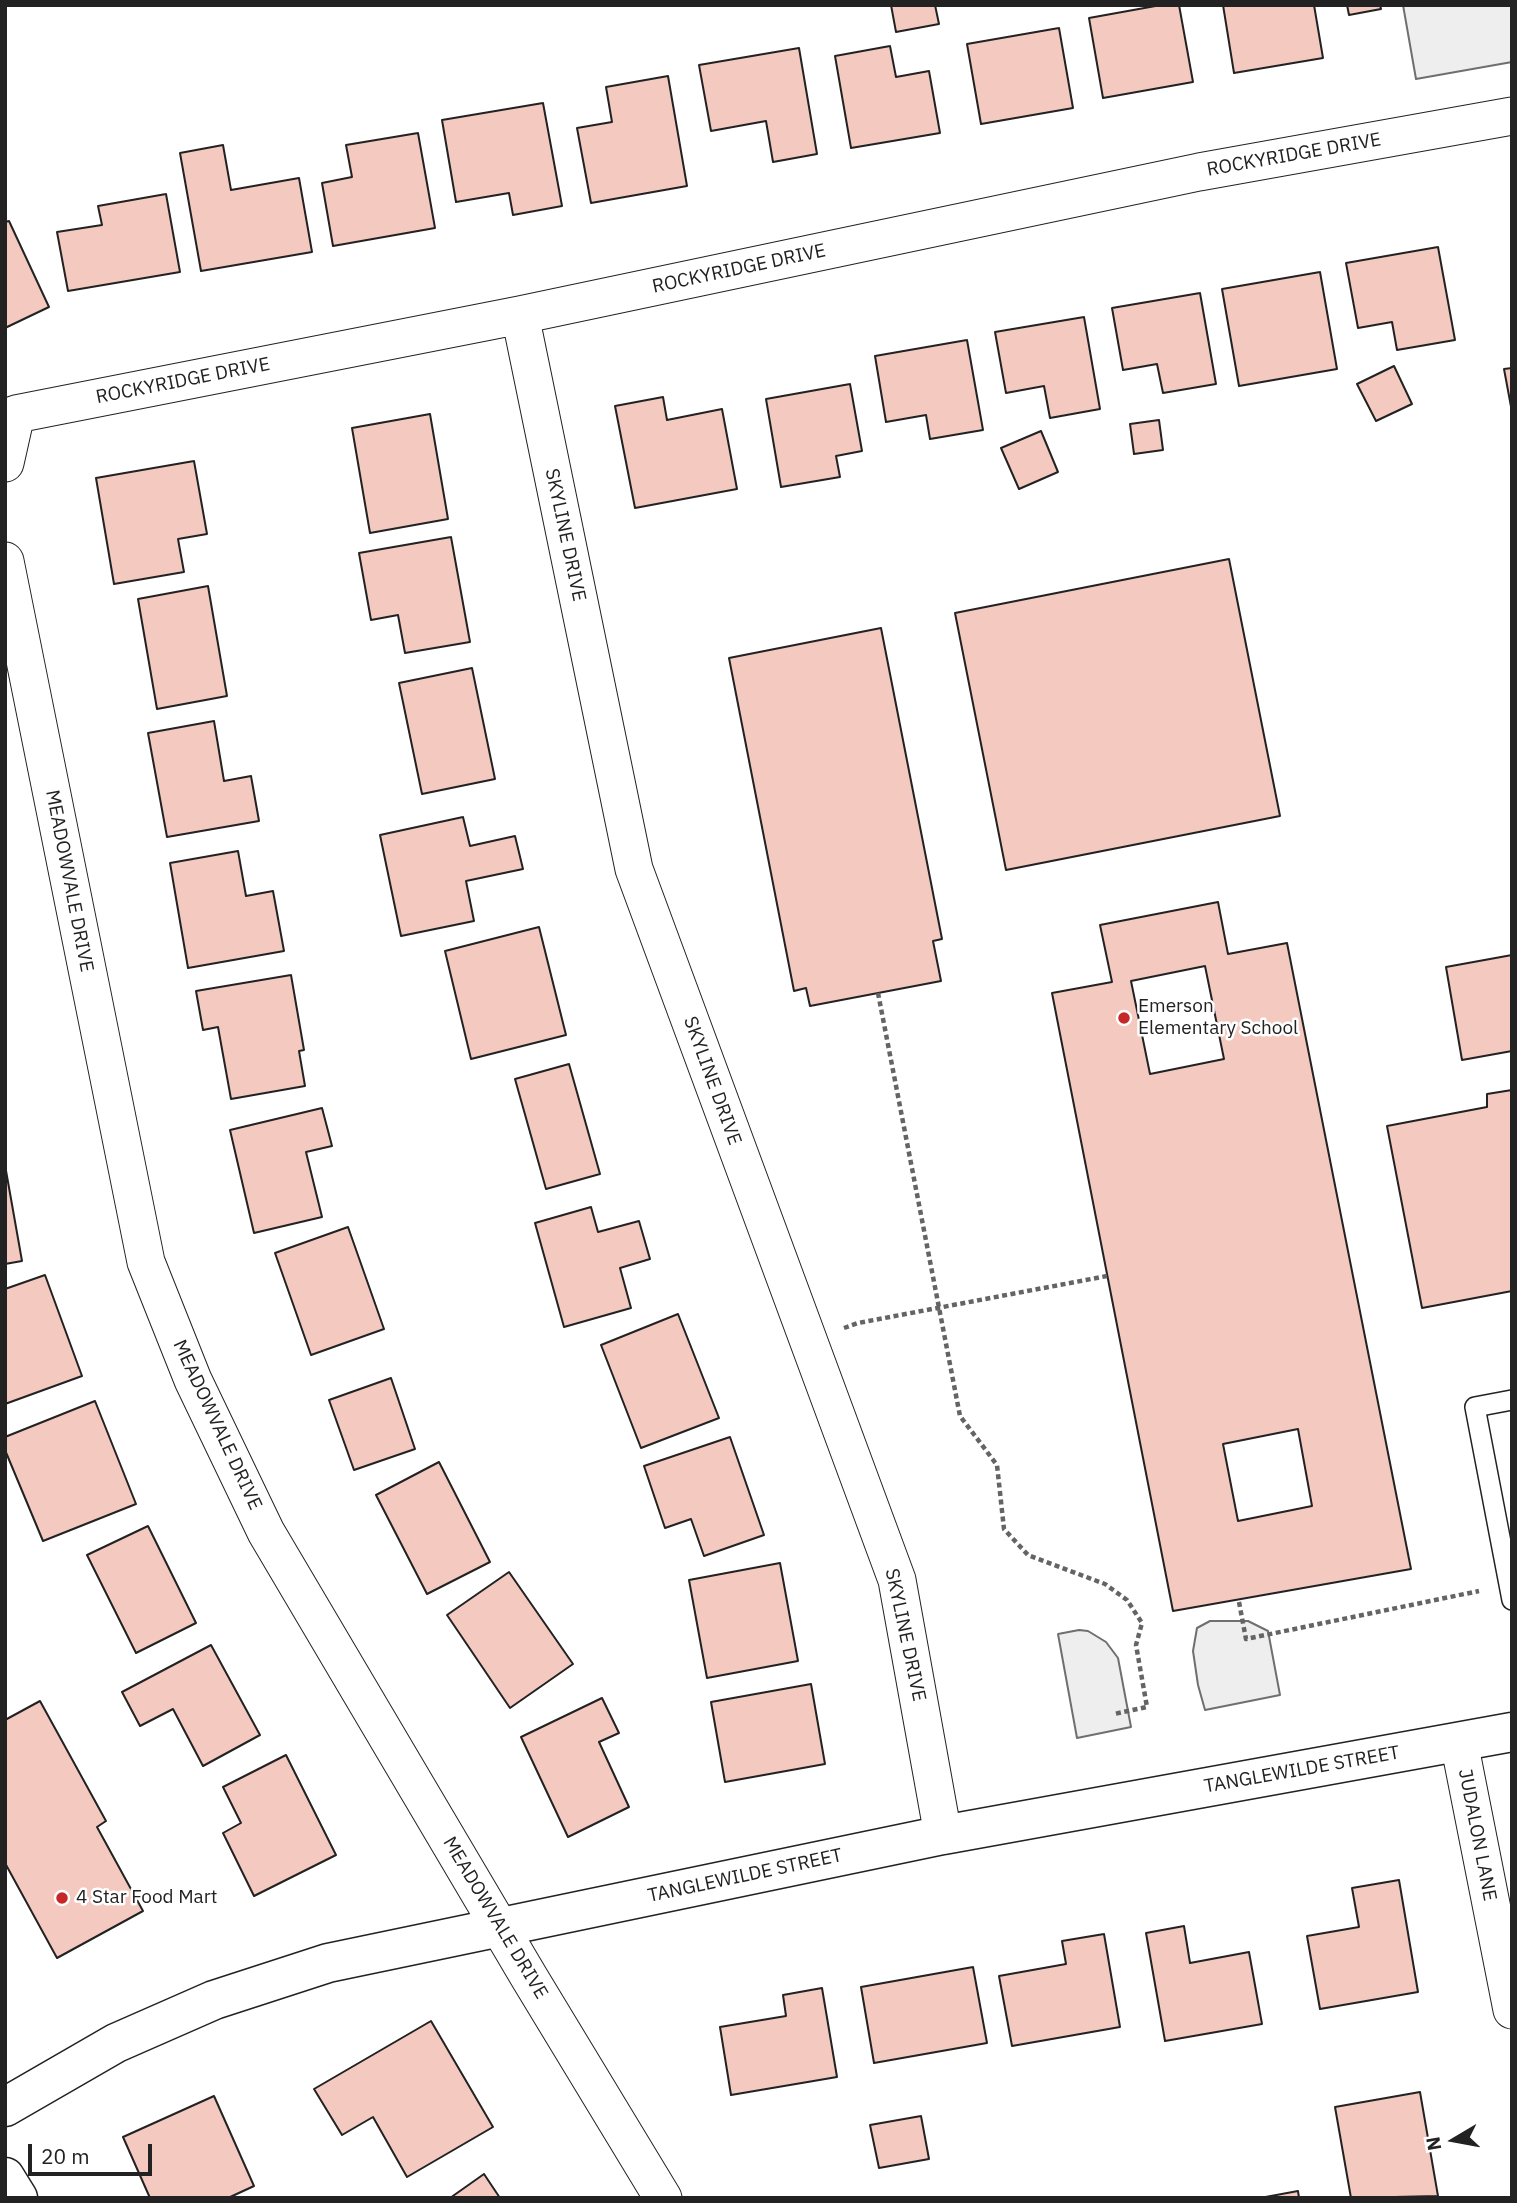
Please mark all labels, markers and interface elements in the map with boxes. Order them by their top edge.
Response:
street label: ROCKYRIDGE DRIVE [1205,128,1383,182]
street label: ROCKYRIDGE DRIVE [650,239,828,299]
street label: ROCKYRIDGE DRIVE [94,353,272,409]
street label: SKYLINE DRIVE [540,466,590,604]
street label: MEADOWVALE DRIVE [40,788,98,974]
place label: Emerson Elementary School [1138,996,1298,1040]
marker: Emerson Elementary School [1116,1010,1132,1026]
street label: SKYLINE DRIVE [678,1014,746,1148]
street label: MEADOWVALE DRIVE [168,1336,266,1514]
street label: SKYLINE DRIVE [880,1566,930,1704]
street label: TANGLEWILDE STREET [1202,1742,1402,1798]
street label: JUDALON LANE [1453,1767,1501,1903]
street label: MEADOWVALE DRIVE [438,1833,552,2003]
street label: TANGLEWILDE STREET [646,1844,844,1908]
place label: 4 Star Food Mart [76,1887,217,1909]
marker: 4 Star Food Mart [54,1890,70,1906]
north arrow [1419,2105,1489,2175]
scale bar [32,2130,156,2174]
text: N [1420,2135,1446,2153]
text: 20 m [41,2142,90,2170]

